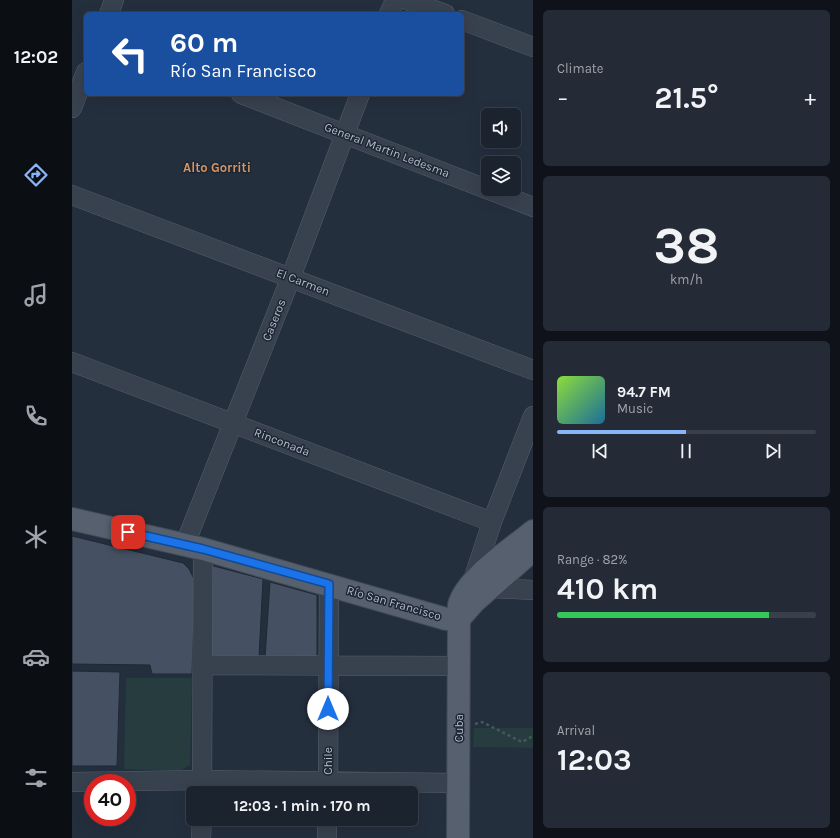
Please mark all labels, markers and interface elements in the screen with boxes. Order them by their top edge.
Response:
text: 60 m [170,26,238,59]
icon: left [104,28,156,80]
text: 12:02 [14,46,58,68]
text: Río San Francisco [170,60,316,82]
text: Climate [557,61,603,76]
text: 21.5° [654,80,719,116]
text: − [557,85,569,111]
text: + [804,85,816,111]
map controls [481,108,521,196]
button: sound [481,108,521,148]
street label: General Martin Ledesma [322,120,452,180]
button: layers [481,156,521,196]
district label: Alto Gorriti [183,160,251,175]
icon: directions [22,161,50,189]
text: 38 [654,215,719,276]
street label: El Carmen [274,265,332,299]
text: km/h [670,272,703,287]
icon: music [22,281,50,309]
street label: Caseros [259,297,289,343]
text: 94.7 FM [617,383,671,401]
text: Music [617,401,653,416]
icon: phone [22,402,50,430]
street label: Rinconada [252,425,312,459]
icon: previous [589,440,611,462]
icon: pause [675,440,697,462]
icon: next [762,440,784,462]
pin [111,515,145,549]
icon: arrive [117,521,139,543]
icon: climate [22,523,50,551]
text: Range · 82% [557,552,627,567]
text: 410 km [557,571,658,607]
street label: Río San Francisco [345,583,443,623]
icon: car [22,643,50,671]
position arrow [307,688,349,730]
street label: Cuba [452,714,466,742]
text: Arrival [557,723,595,738]
text: 12:03 [557,742,632,778]
street label: Chile [321,747,335,775]
icon: filters [22,764,50,792]
speed limit sign: 40 [84,774,136,826]
text: 12:03 · 1 min · 170 m [234,797,370,815]

